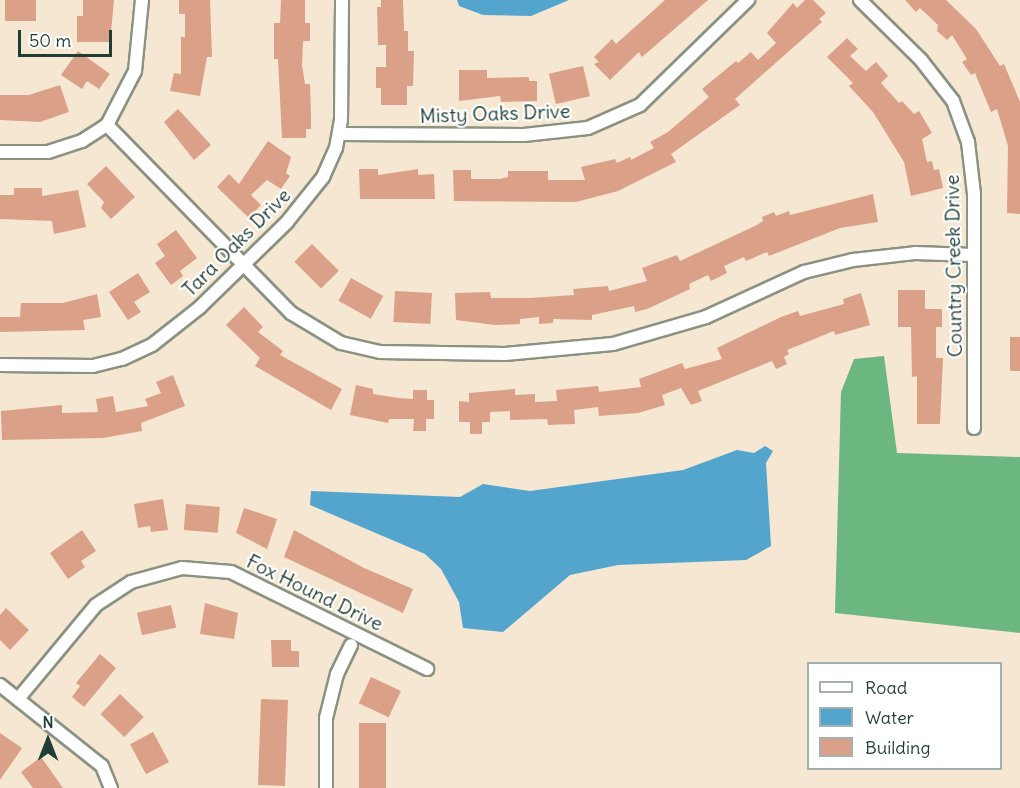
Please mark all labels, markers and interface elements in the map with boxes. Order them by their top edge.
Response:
scale bar [21,18,116,56]
text: 50 m [29,29,71,52]
street label: Misty Oaks Drive [419,98,571,128]
street label: Country Creek Drive [939,174,967,358]
street label: Tara Oaks Drive [177,183,295,301]
street label: Fox Hound Drive [243,549,387,635]
legend [807,662,1002,770]
text: Road [865,676,907,699]
text: Water [865,706,914,729]
north arrow [18,710,78,770]
text: N [42,712,54,732]
text: Building [865,736,930,759]

